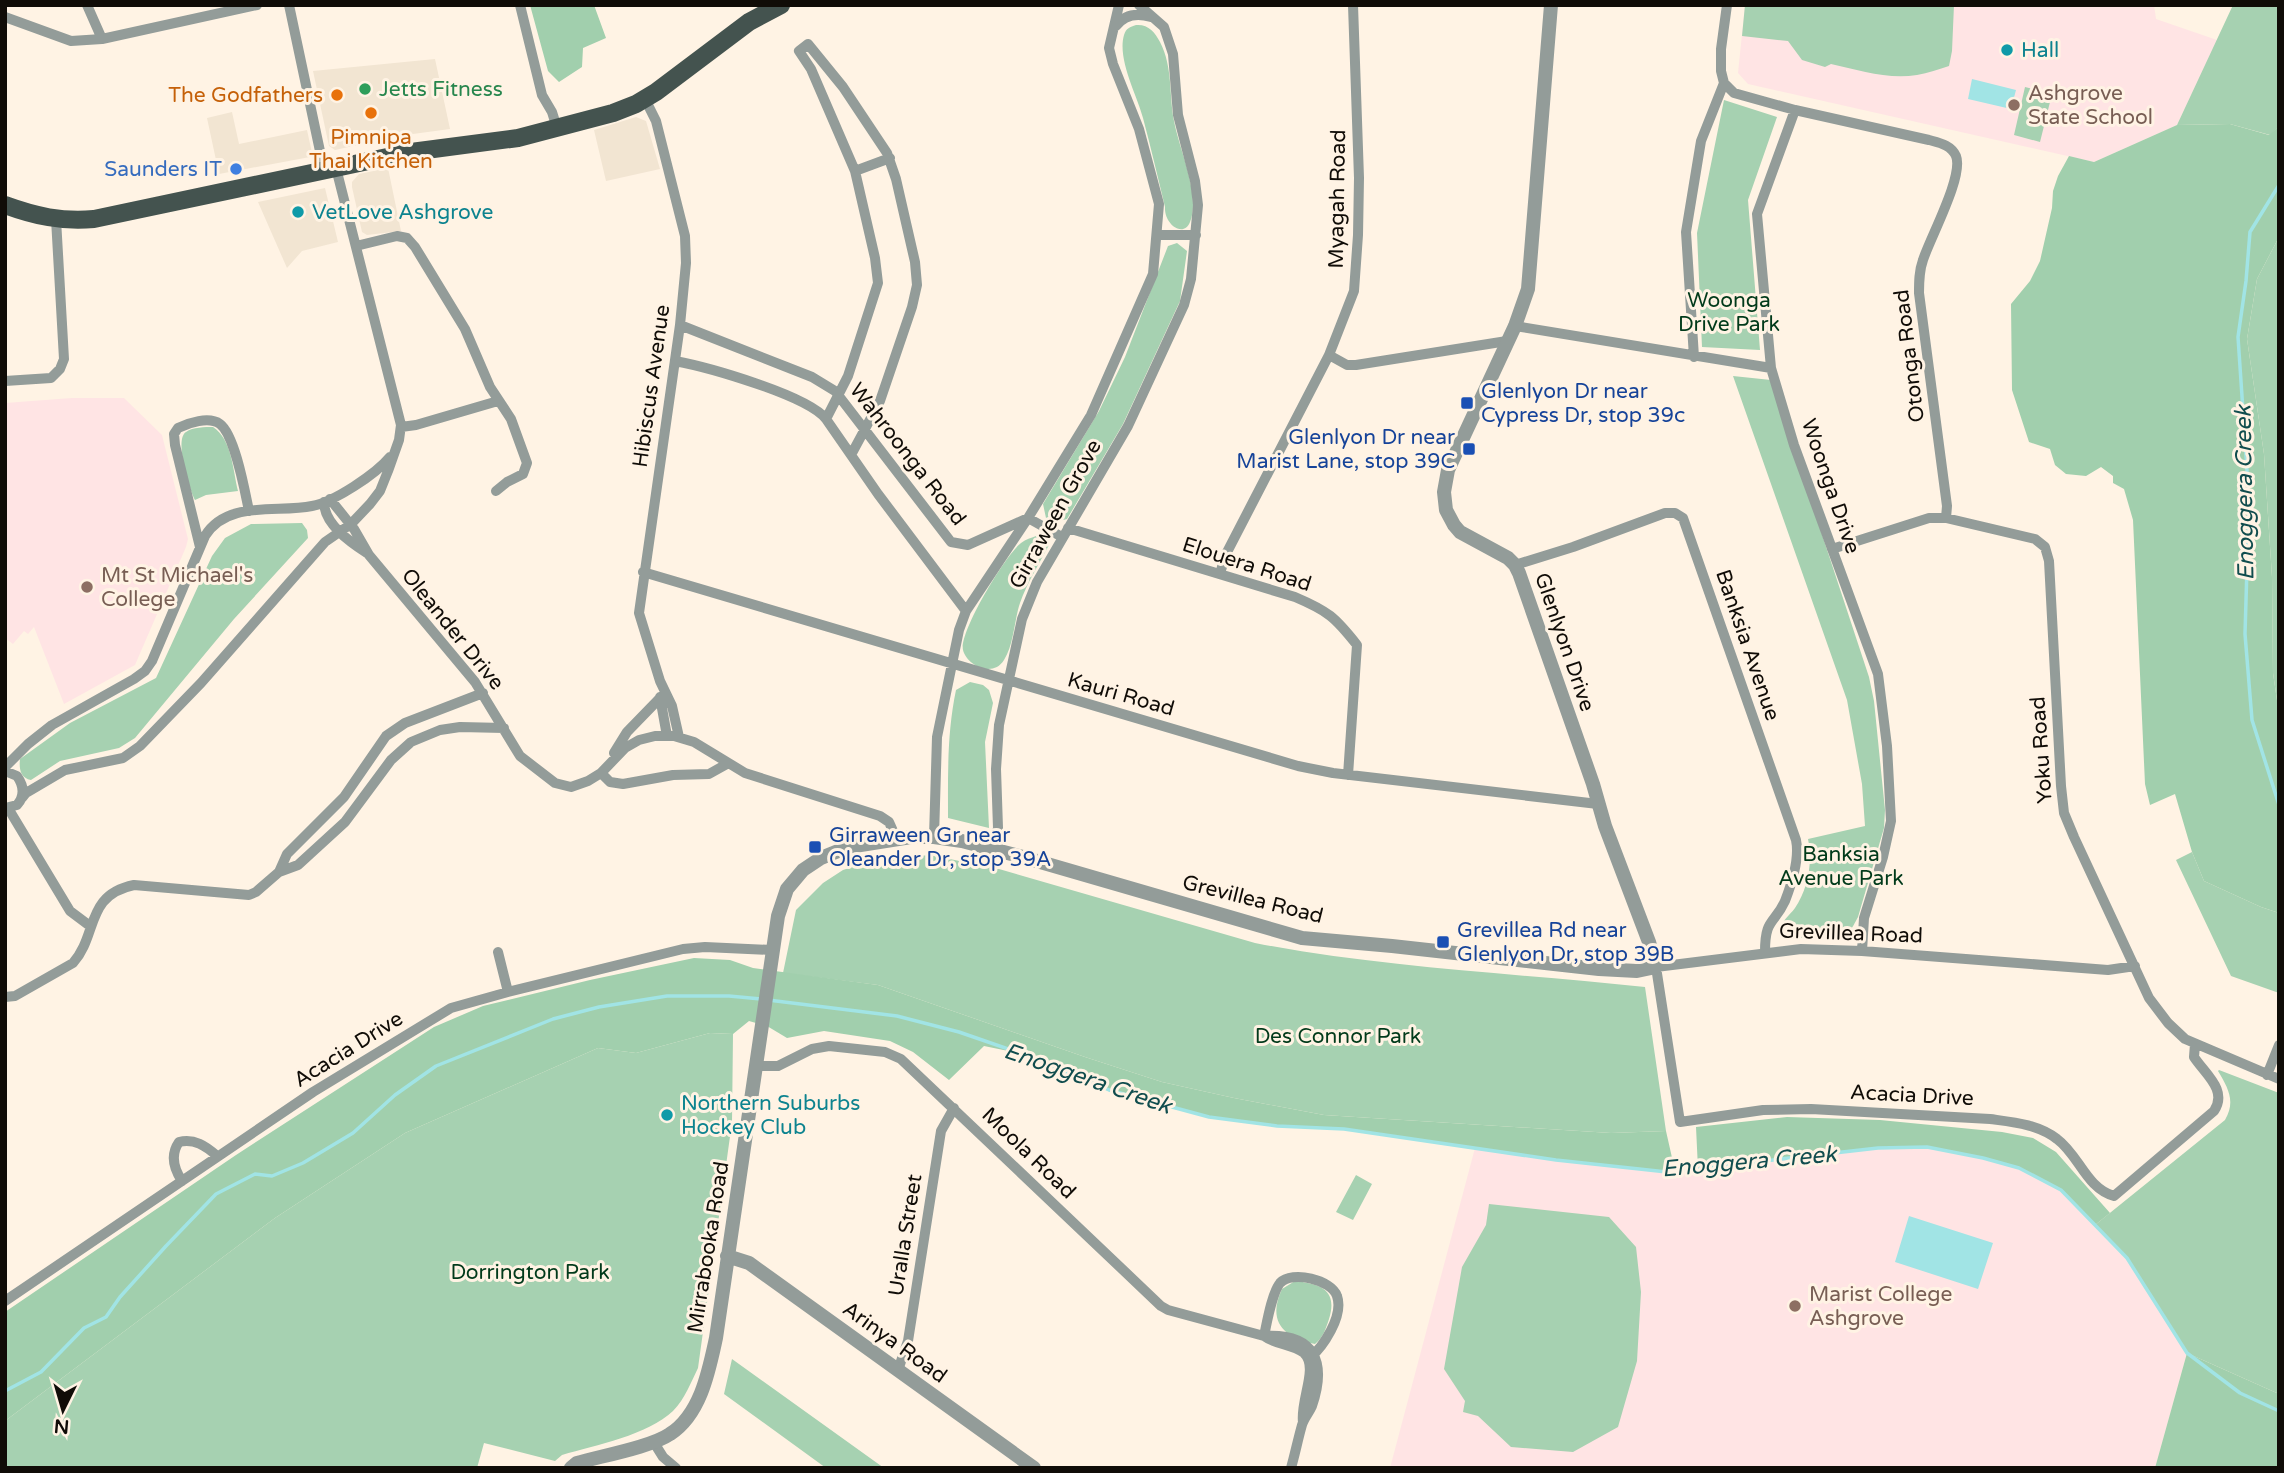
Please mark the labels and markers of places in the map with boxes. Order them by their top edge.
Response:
place label: Hall [2021,38,2059,63]
marker: Hall [1999,42,2015,58]
place label: Jetts Fitness [379,77,503,102]
marker: Jetts Fitness [357,81,373,97]
place label: Ashgrove State School [2028,81,2153,130]
place label: The Godfathers [168,83,323,108]
marker: The Godfathers [329,87,345,103]
marker: Ashgrove State School [2006,97,2022,113]
marker: Pimnipa Thai Kitchen [363,105,379,121]
place label: Pimnipa Thai Kitchen [309,125,433,174]
place label: Saunders IT [104,157,222,182]
marker: Saunders IT [228,161,244,177]
place label: VetLove Ashgrove [312,200,493,225]
marker: VetLove Ashgrove [290,204,306,220]
place label: Glenlyon Dr near Cypress Dr, stop 39c [1481,379,1685,428]
marker: Glenlyon Dr near Cypress Dr, stop 39c [1459,395,1475,411]
place label: Glenlyon Dr near Marist Lane, stop 39C [1236,425,1455,474]
marker: Glenlyon Dr near Marist Lane, stop 39C [1461,441,1477,457]
place label: Mt St Michael's College [101,563,253,612]
marker: Mt St Michael's College [79,579,95,595]
place label: Girraween Gr near Oleander Dr, stop 39A [829,823,1052,872]
marker: Girraween Gr near Oleander Dr, stop 39A [807,839,823,855]
place label: Grevillea Rd near Glenlyon Dr, stop 39B [1457,918,1674,967]
marker: Grevillea Rd near Glenlyon Dr, stop 39B [1435,934,1451,950]
place label: Northern Suburbs Hockey Club [681,1091,860,1140]
marker: Northern Suburbs Hockey Club [659,1107,675,1123]
place label: Marist College Ashgrove [1809,1282,1952,1331]
marker: Marist College Ashgrove [1787,1298,1803,1314]

